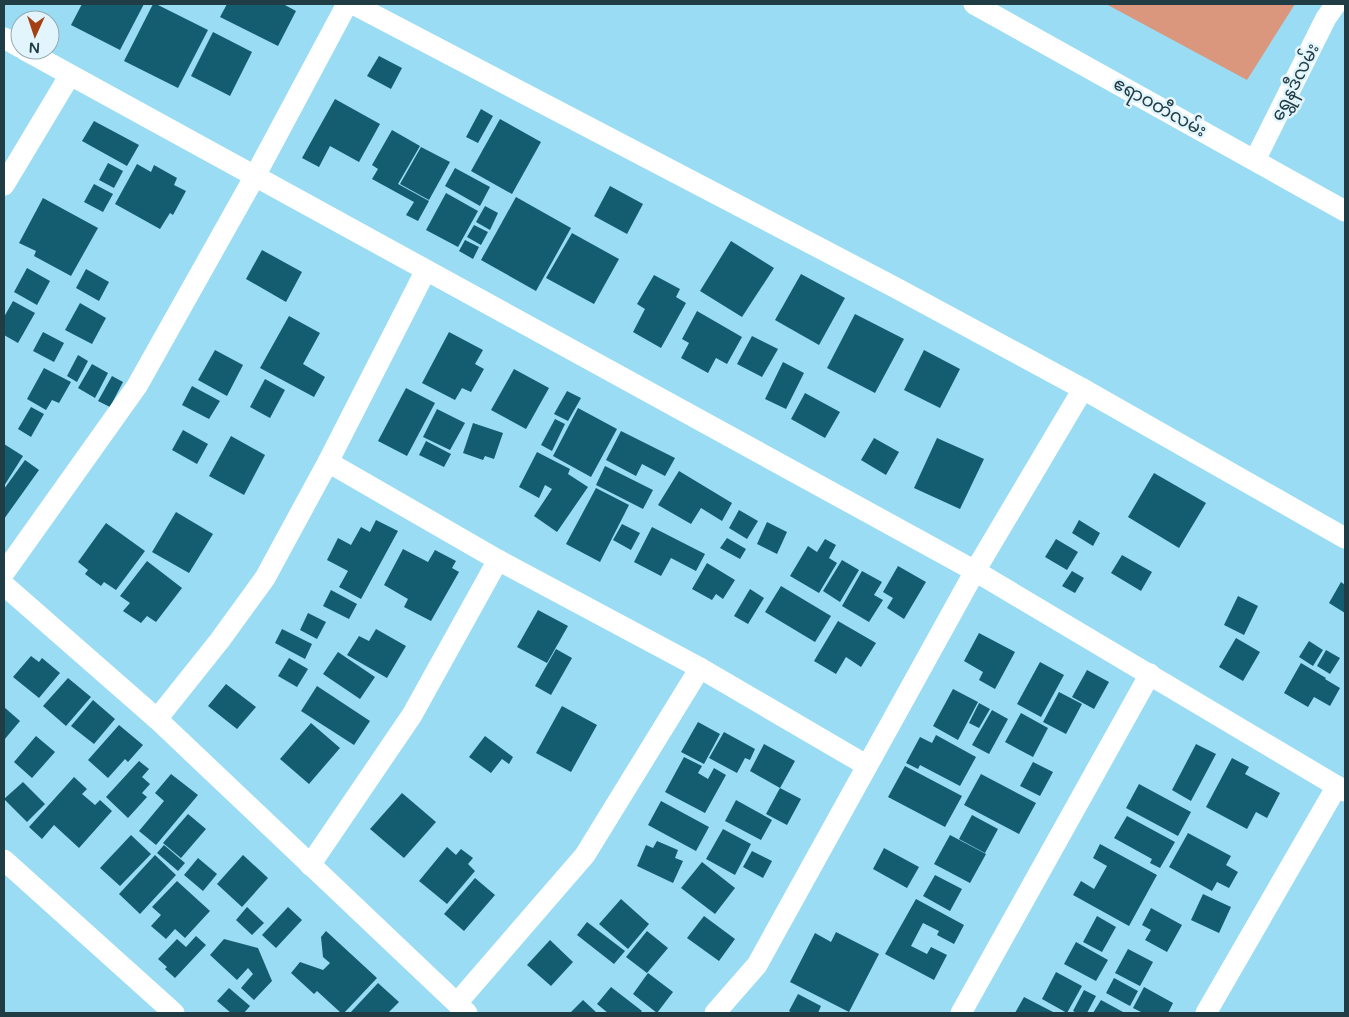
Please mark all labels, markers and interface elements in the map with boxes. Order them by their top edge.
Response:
north arrow [10,10,60,60]
street label: ရွှေနဒီလမ်း [1263,38,1327,126]
text: N [28,39,40,56]
street label: ဧရာဝတီလမ်း [1108,70,1212,145]

